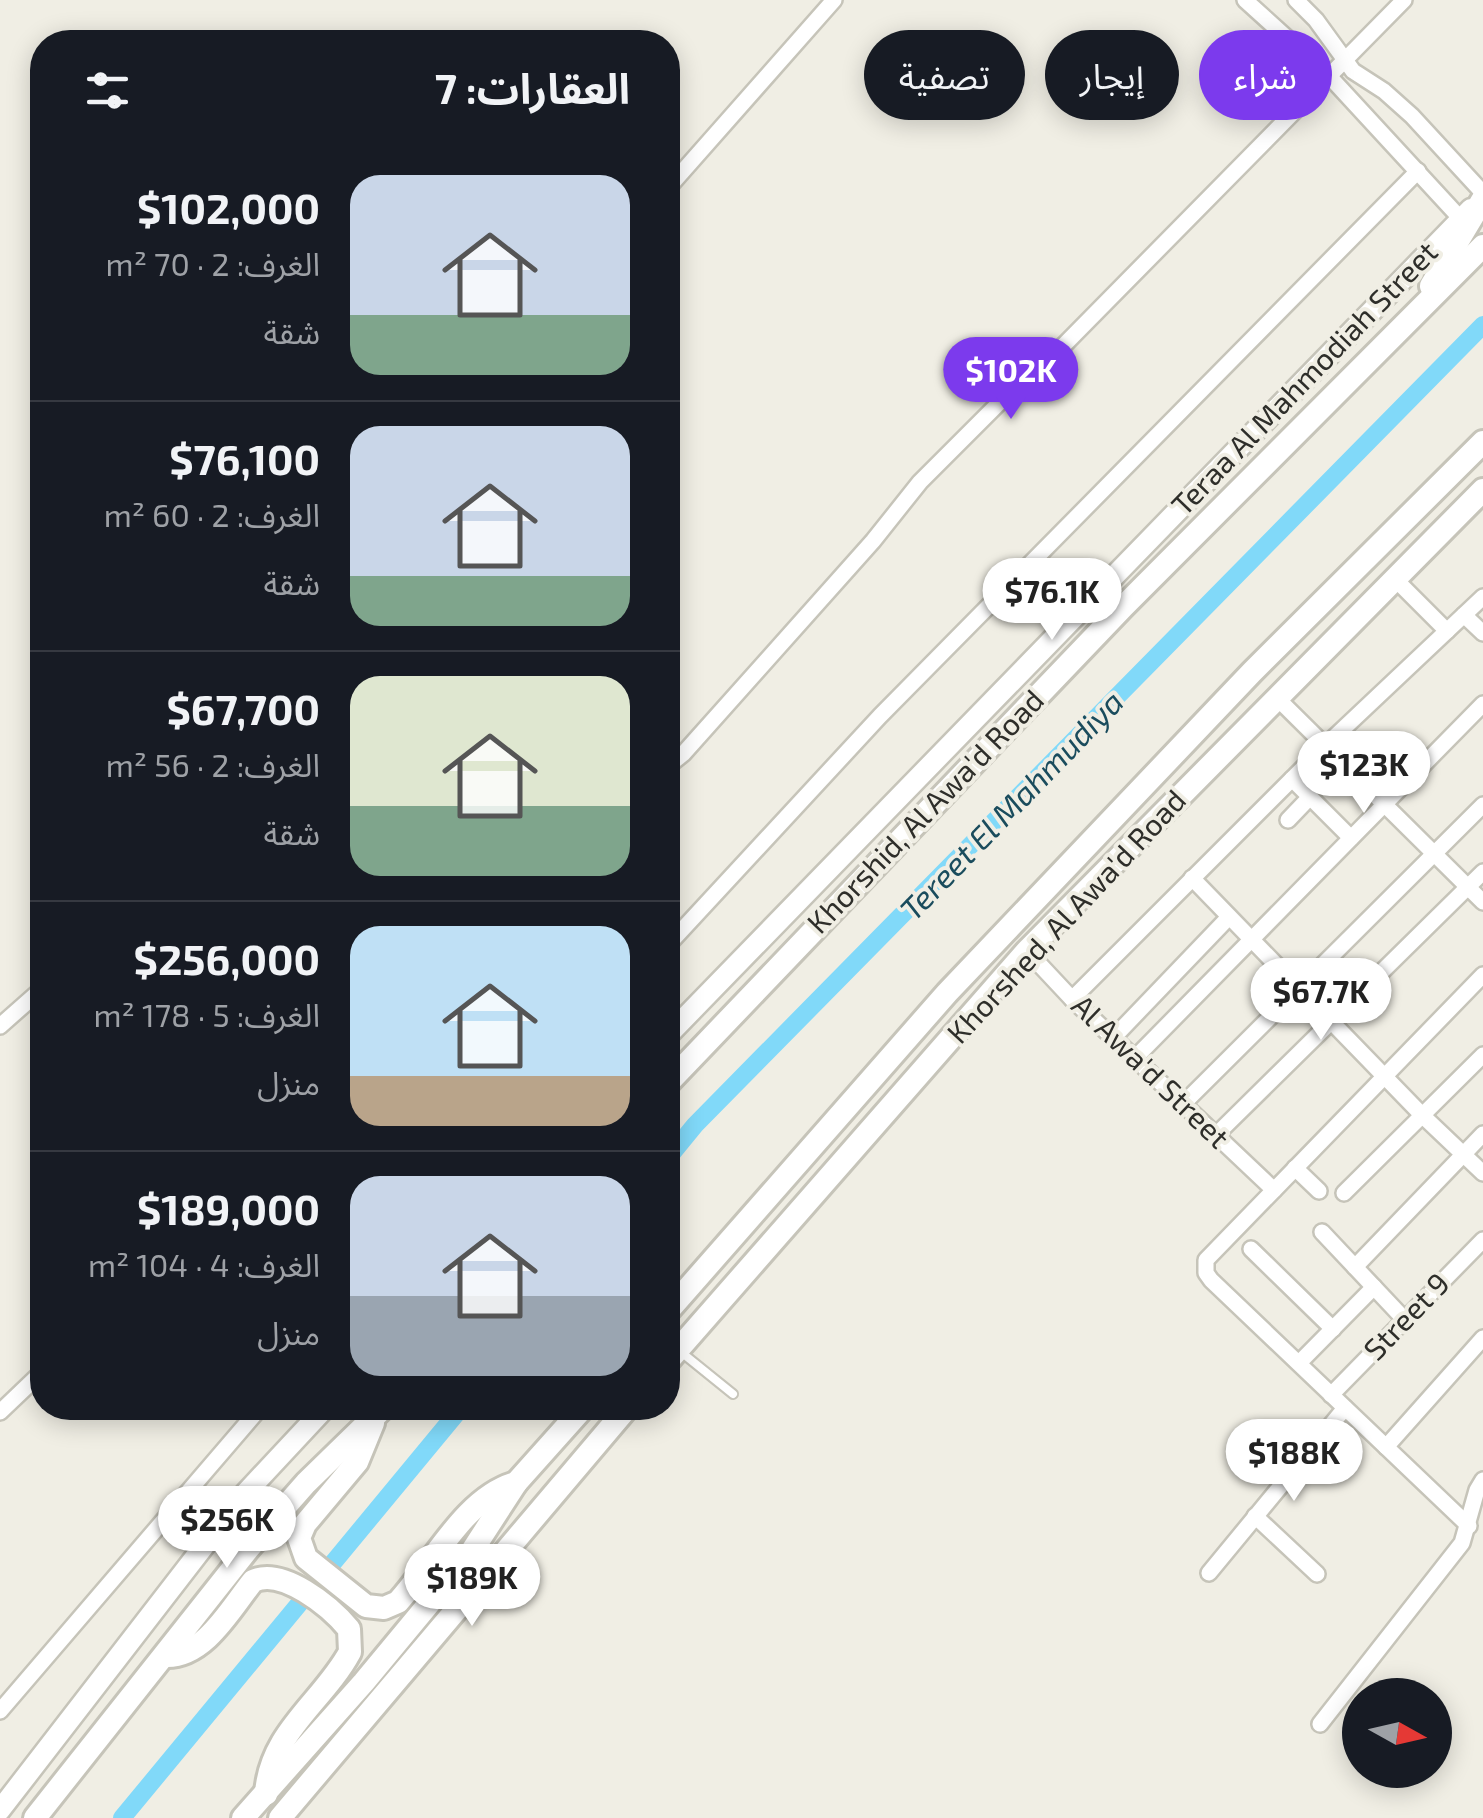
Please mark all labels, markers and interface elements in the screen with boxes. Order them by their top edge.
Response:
chip: تصفية [864,30,1025,120]
chip: إيجار [1045,30,1179,120]
chip: شراء [1199,30,1332,120]
text: العقارات: 7 [435,62,630,112]
icon: filters [80,63,135,118]
text: $102,000 [137,182,320,232]
icon: home [430,215,550,335]
street label: Teraa Al Mahmodiah Street [1163,233,1444,522]
text: الغرف: 2 · 70 m² [106,244,320,282]
text: شقة [264,312,320,350]
pin: $102K [941,337,1081,422]
text: $102K [965,350,1057,388]
text: $76,100 [169,433,320,483]
icon: home [430,466,550,586]
text: الغرف: 2 · 60 m² [104,495,320,533]
pin: $76.1K [971,558,1133,643]
text: شقة [264,563,320,601]
text: $76.1K [1005,571,1099,609]
street label: Khorshid, Al Awa'd Road [799,681,1050,940]
water label: Tereet El Mahmudiya [891,682,1131,928]
text: $67,700 [166,683,320,733]
icon: home [430,716,550,836]
pin: $123K [1294,731,1434,816]
text: $123K [1319,744,1409,782]
text: الغرف: 2 · 56 m² [106,745,320,783]
street label: Khorshed, Al Awa'd Road [939,781,1192,1050]
text: شقة [264,813,320,851]
text: $256,000 [134,933,320,983]
pin: $67.7K [1240,958,1402,1043]
icon: home [430,966,550,1086]
text: $67.7K [1273,971,1369,1009]
street label: Al Awa'd Street [1065,986,1238,1155]
text: الغرف: 5 · 178 m² [94,995,320,1033]
text: منزل [257,1063,320,1101]
text: $189,000 [137,1183,320,1233]
icon: home [430,1216,550,1336]
text: الغرف: 4 · 104 m² [88,1245,320,1283]
street label: Street 9 [1355,1265,1456,1367]
text: منزل [257,1313,320,1351]
pin: $188K [1224,1419,1364,1504]
text: $188K [1248,1432,1340,1470]
pin: $256K [157,1486,297,1571]
text: $256K [180,1499,274,1537]
pin: $189K [402,1544,542,1629]
text: $189K [426,1557,518,1595]
north arrow [1342,1678,1452,1788]
map controls [1342,1678,1452,1788]

